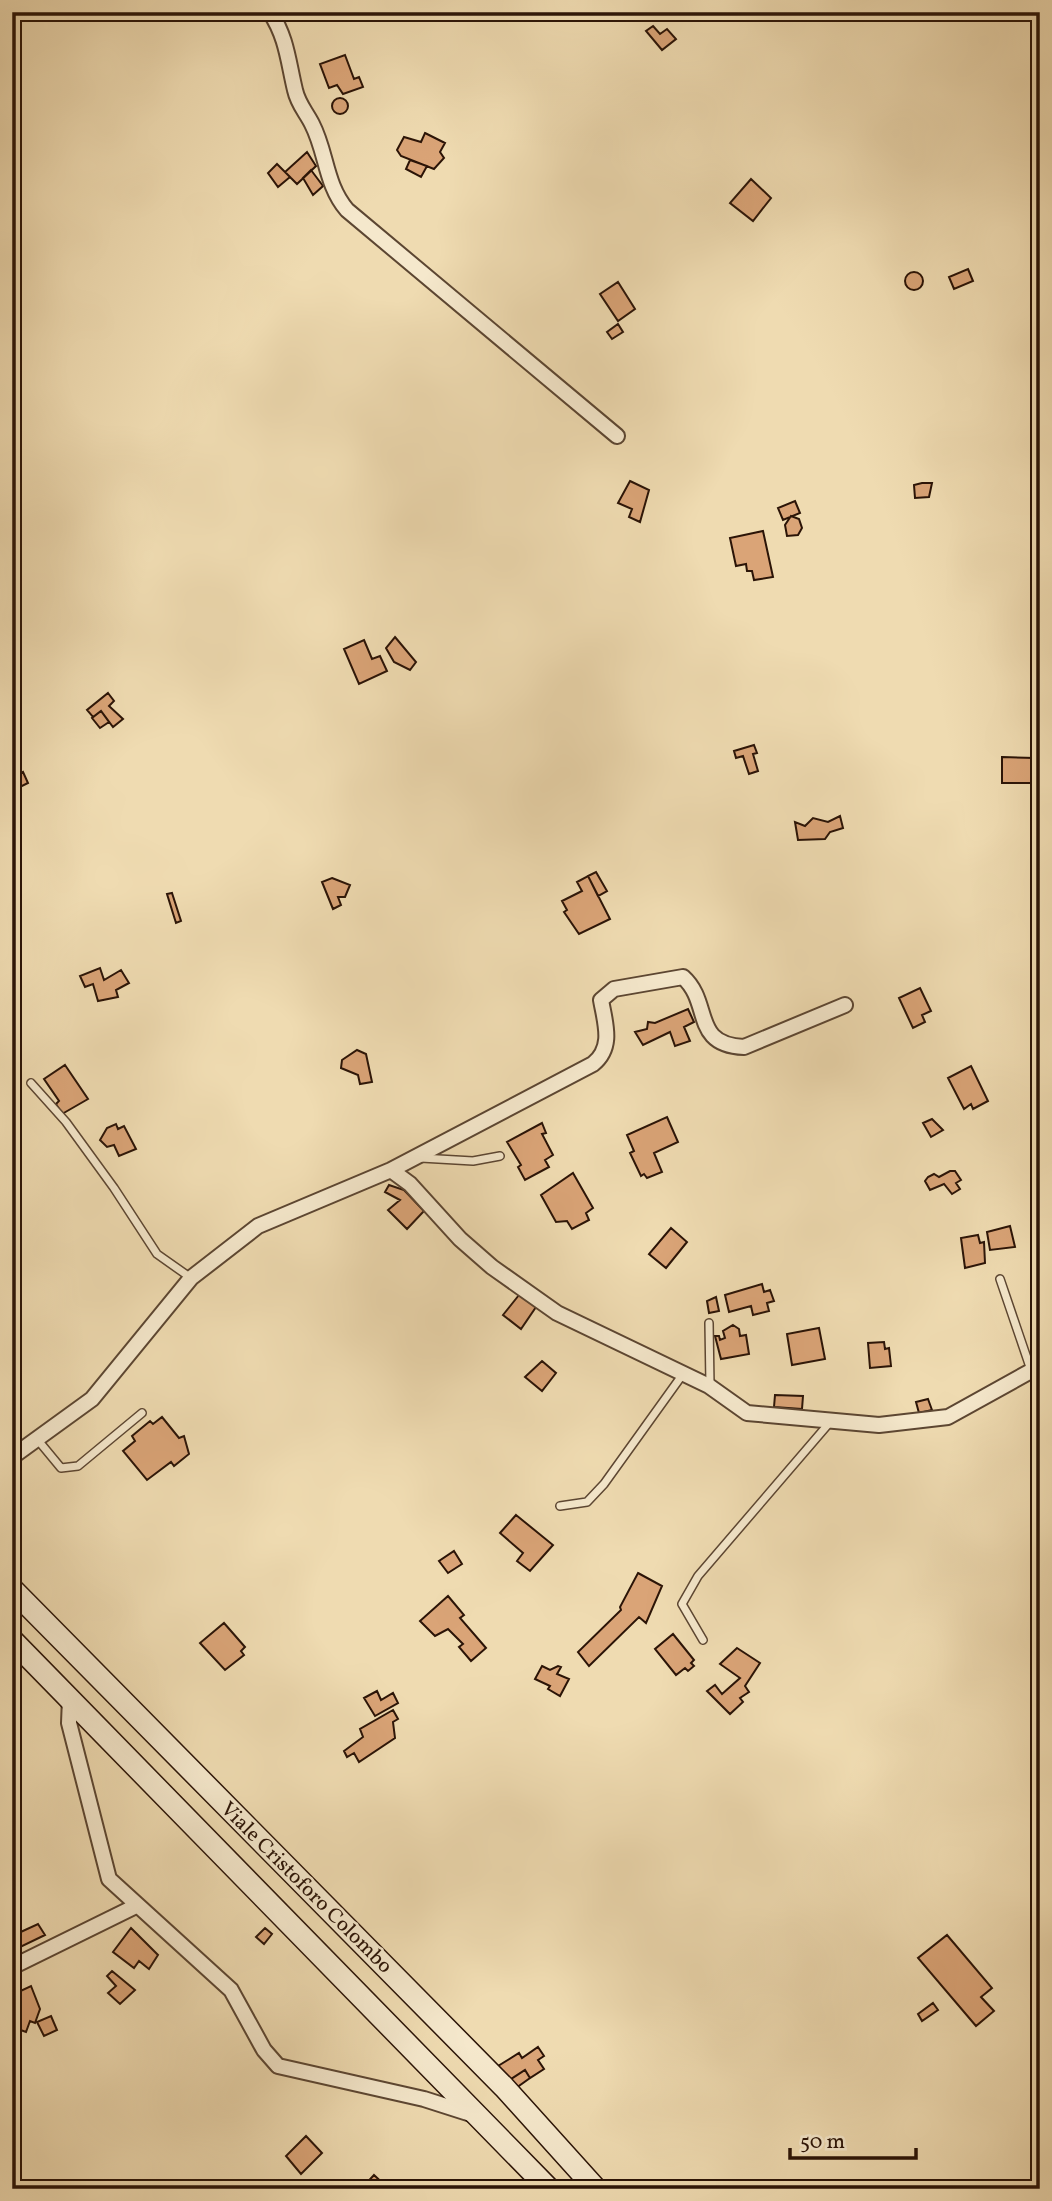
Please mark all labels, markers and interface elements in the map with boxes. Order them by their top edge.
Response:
street label: Viale Cristoforo Colombo [213,1796,398,1981]
scale bar [790,2117,916,2161]
text: 50 m [800,2128,845,2157]

